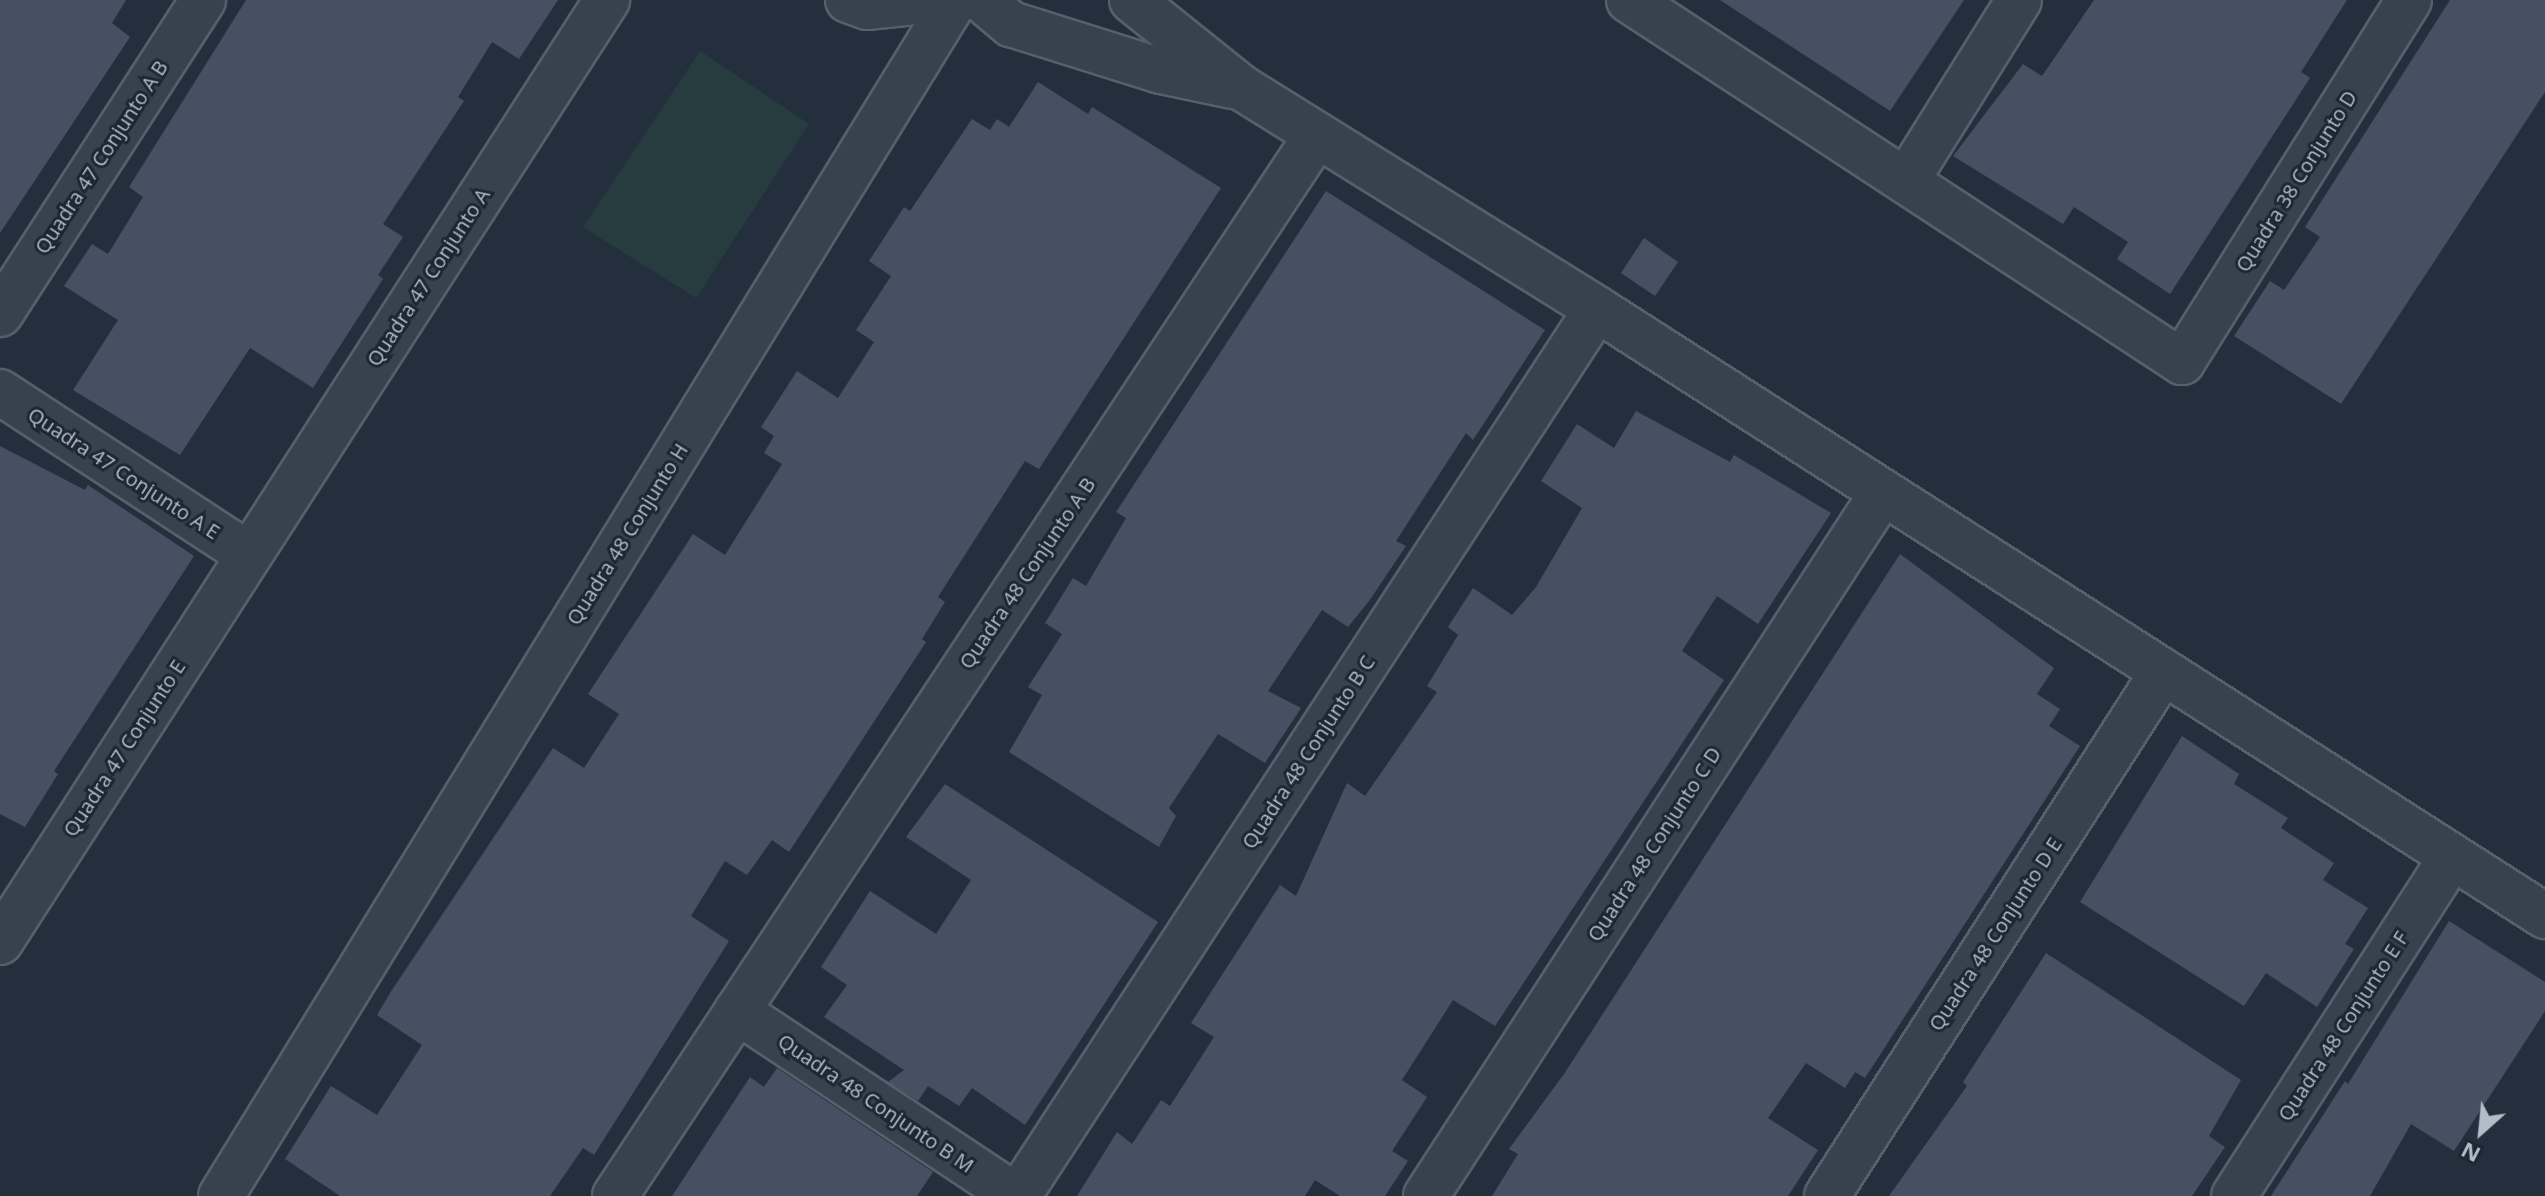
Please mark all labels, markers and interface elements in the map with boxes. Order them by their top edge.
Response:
street label: Quadra 47 Conjunto A B [30,56,172,258]
street label: Quadra 38 Conjunto D [2230,86,2362,276]
street label: Quadra 47 Conjunto A [362,184,494,370]
street label: Quadra 47 Conjunto A E [24,402,224,544]
street label: Quadra 48 Conjunto H [561,439,693,629]
street label: Quadra 48 Conjunto A B [954,473,1100,673]
street label: Quadra 48 Conjunto B C [1237,651,1379,853]
street label: Quadra 47 Conjunto E [58,655,190,841]
street label: Quadra 48 Conjunto C D [1582,742,1726,946]
street label: Quadra 48 Conjunto D E [1924,833,2066,1035]
street label: Quadra 48 Conjunto E F [2273,927,2413,1125]
street label: Quadra 48 Conjunto B M [774,1029,978,1177]
north arrow [2441,1092,2521,1172]
text: N [2455,1136,2485,1171]

